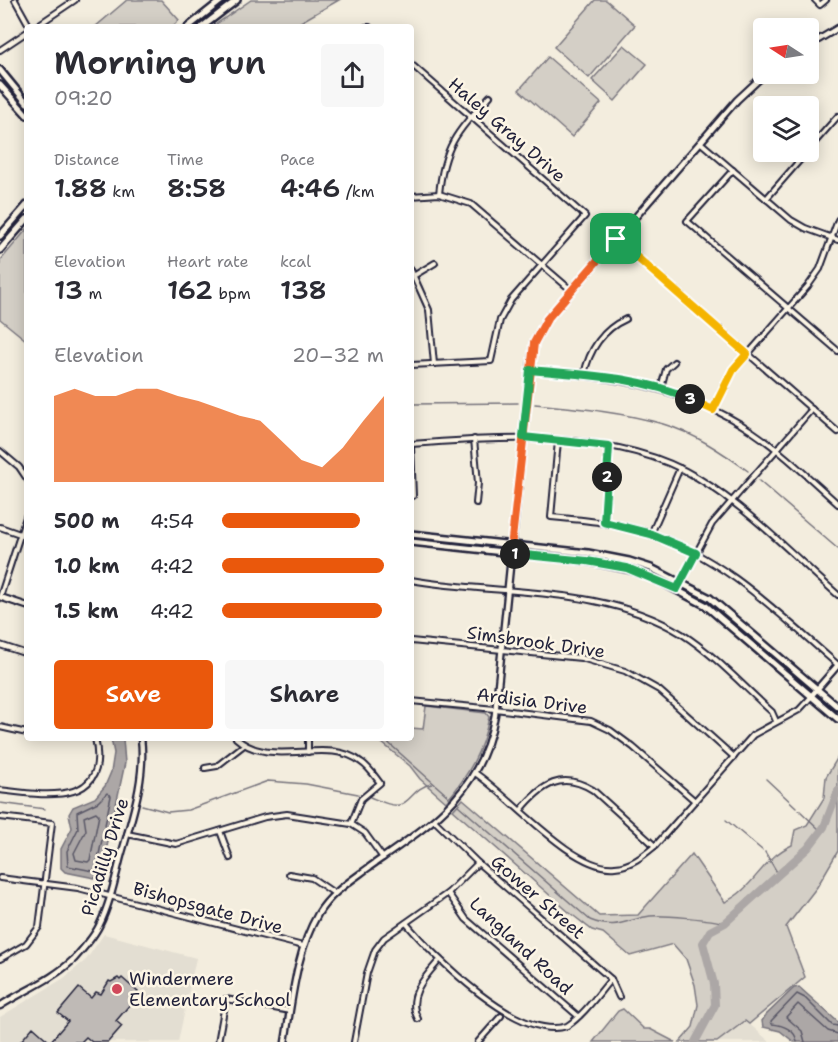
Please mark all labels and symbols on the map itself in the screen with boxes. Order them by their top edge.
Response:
north arrow [753,18,819,84]
street label: Haley Gray Drive [443,72,571,188]
pin [590,213,641,264]
pin: 3 [675,384,705,414]
pin: 2 [592,462,622,492]
pin: 1 [500,539,530,569]
street label: Simsbrook Drive [465,620,607,664]
street label: Ardisia Drive [475,682,589,720]
street label: Picadilly Drive [76,795,134,919]
street label: Gower Street [486,849,590,945]
street label: Bishopsgate Drive [130,876,286,940]
street label: Langland Road [464,892,578,1000]
place label: Windermere Elementary School [129,967,292,1012]
marker: Windermere Elementary School [110,982,124,996]

